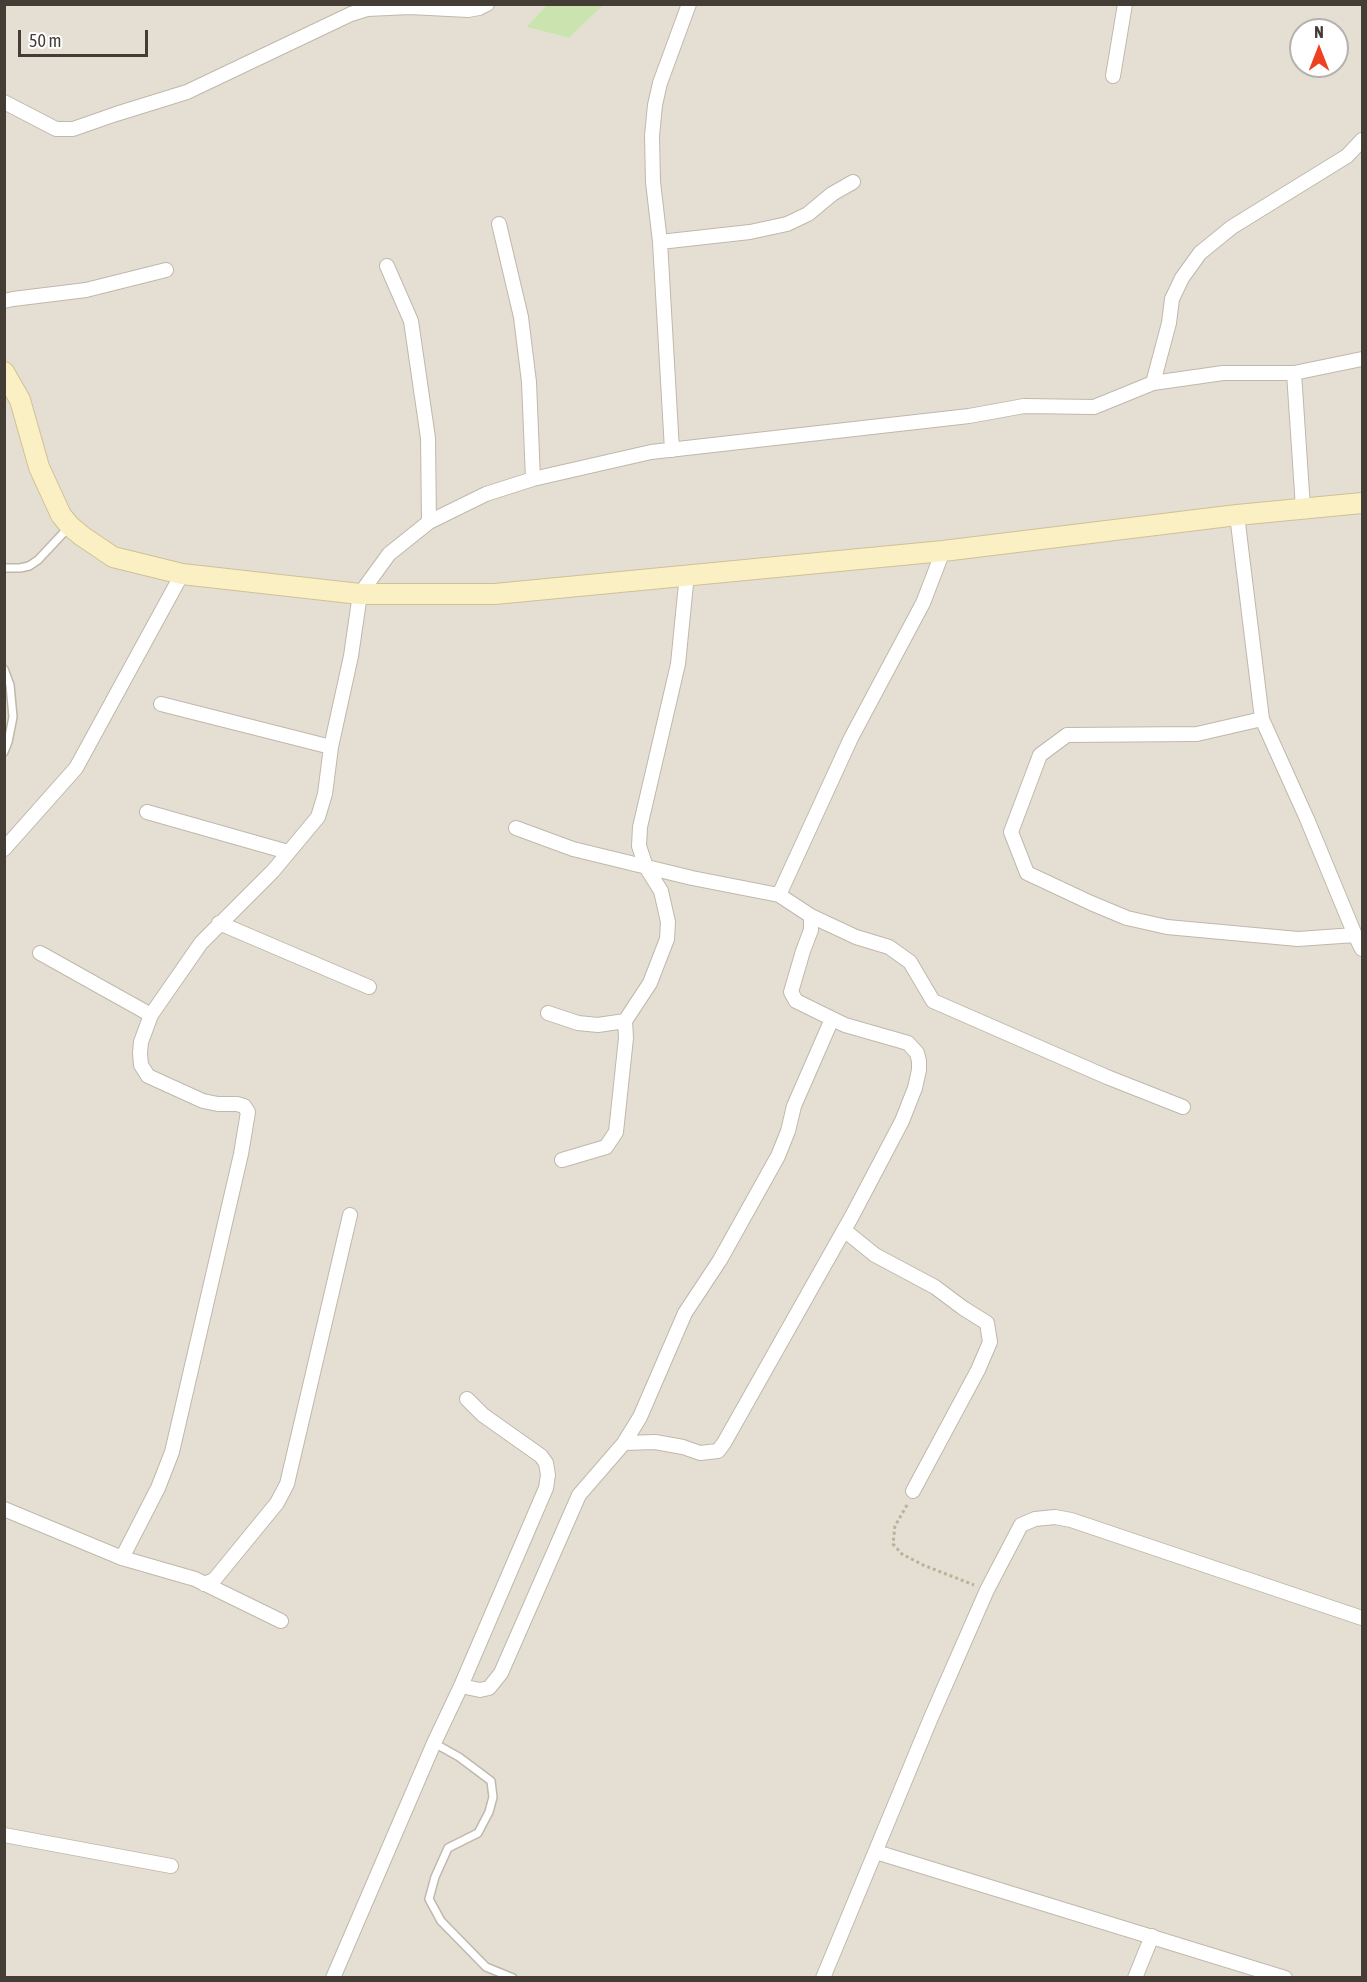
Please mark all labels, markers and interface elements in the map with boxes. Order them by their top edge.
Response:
scale bar [21,18,152,56]
north arrow [1289,18,1349,78]
text: N [1314,23,1324,41]
text: 50 m [29,30,61,51]

